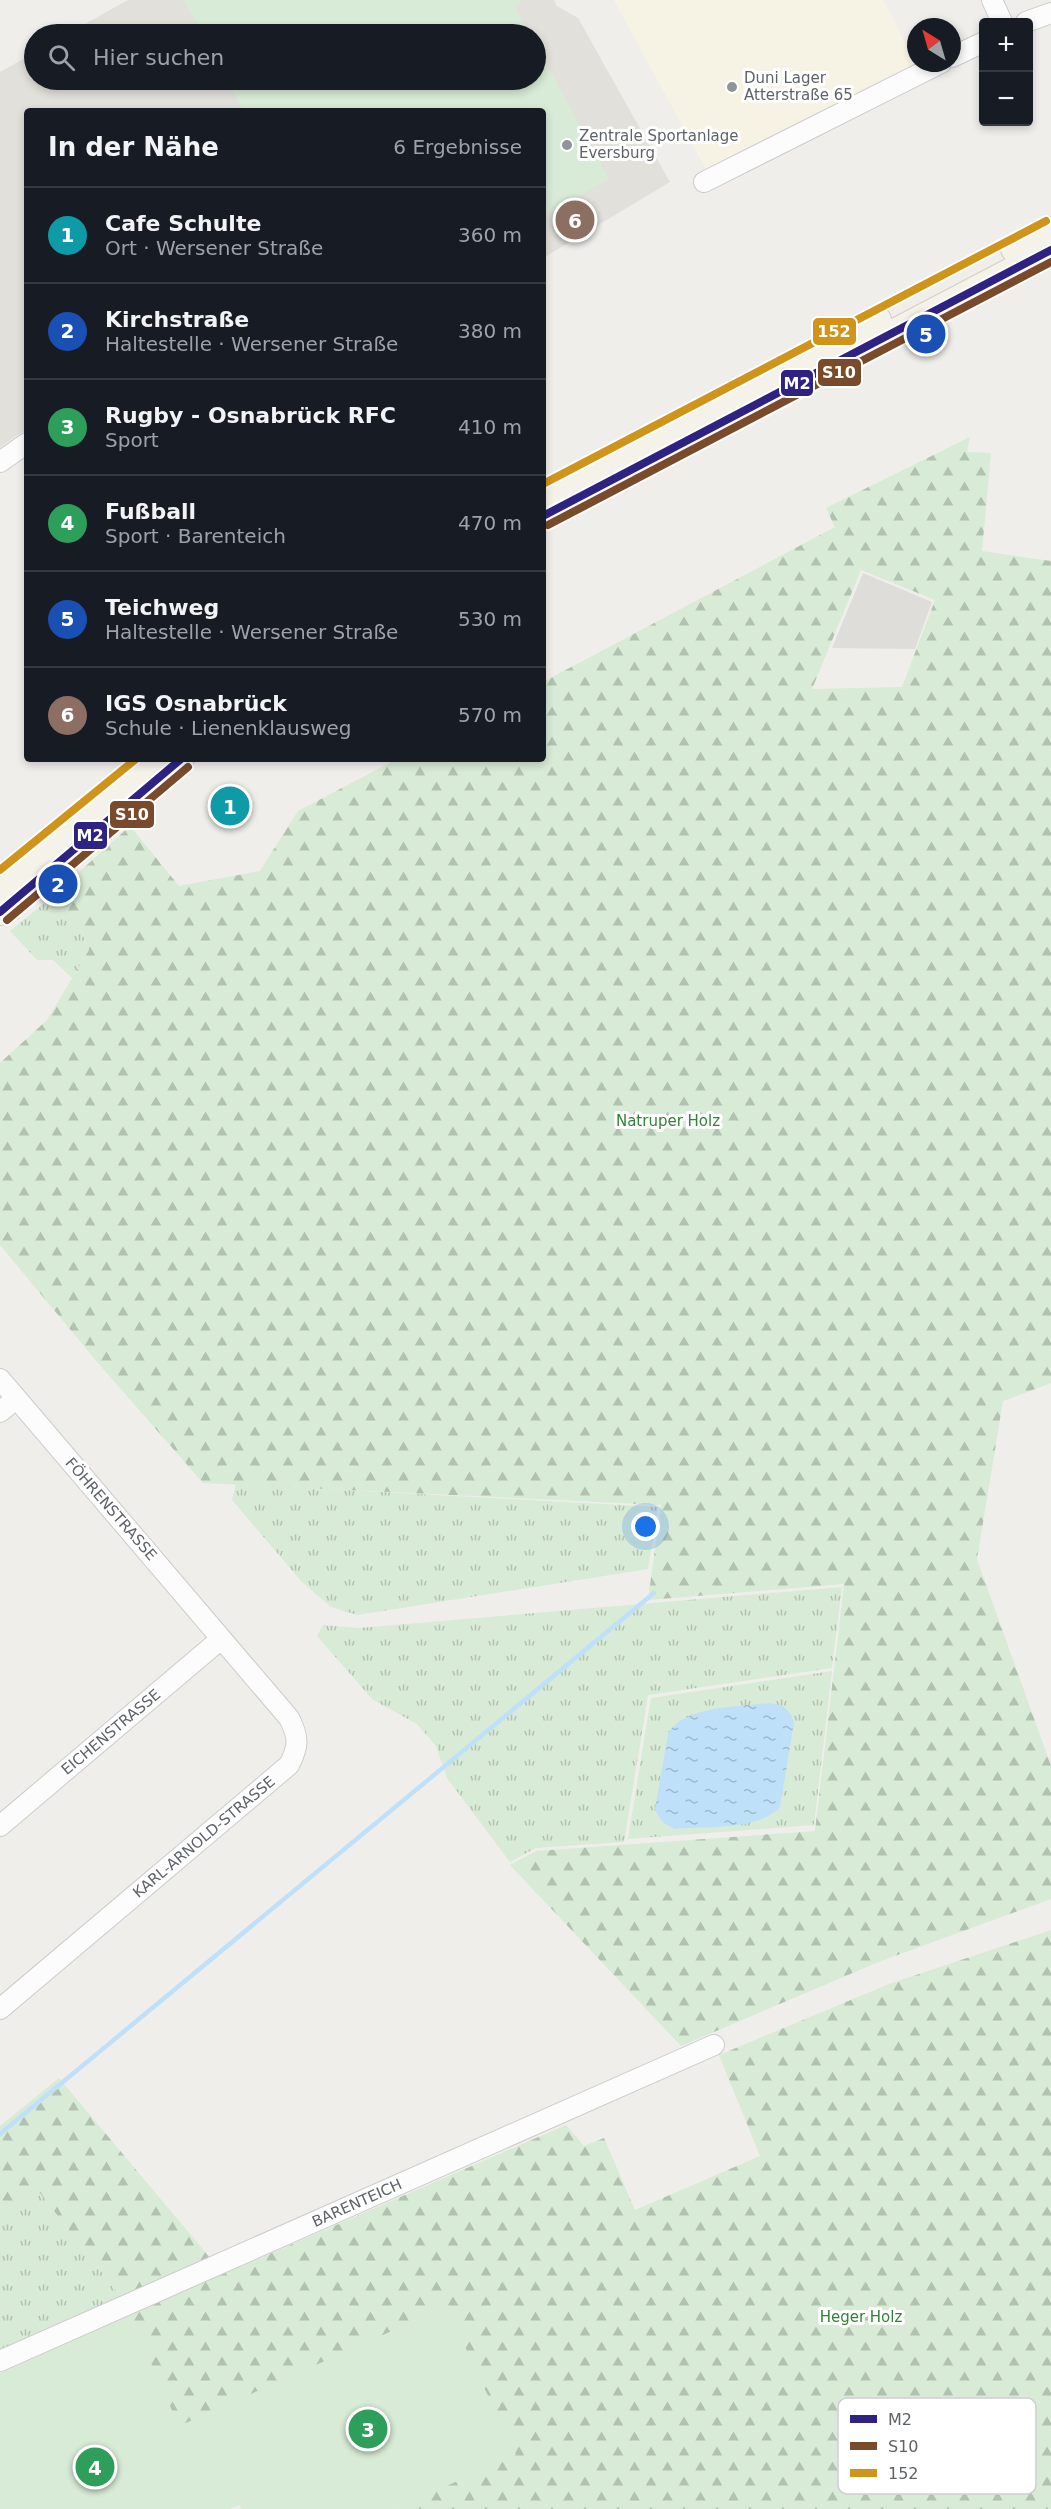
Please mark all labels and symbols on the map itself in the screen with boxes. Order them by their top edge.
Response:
north arrow [907,18,961,72]
place label: Duni Lager Atterstraße 65 [744,69,853,104]
marker: Duni Lager Atterstraße 65 [725,80,739,94]
place label: Zentrale Sportanlage Eversburg [579,127,739,162]
marker: Zentrale Sportanlage Eversburg [560,138,574,152]
pin: 6 [556,198,594,242]
pin: 5 [906,312,946,356]
line badge: 152 [812,317,857,346]
text: 152 [817,322,851,341]
line badge: S10 [817,358,862,387]
text: S10 [822,363,856,382]
line badge: M2 [780,369,814,397]
text: M2 [783,374,811,393]
pin: 1 [210,784,250,828]
line badge: S10 [109,800,155,829]
text: S10 [115,805,149,824]
line badge: M2 [73,821,108,850]
text: M2 [76,826,104,845]
pin: 2 [38,862,78,906]
park label: Natruper Holz [616,1112,720,1130]
street label: FÖHRENSTRASSE [62,1453,161,1564]
your location [631,1512,660,1541]
street label: EICHENSTRASSE [58,1685,164,1779]
street label: KARL-ARNOLD-STRASSE [129,1772,279,1902]
street label: BARENTEICH [309,2175,405,2231]
park label: Heger Holz [820,2308,902,2326]
legend [838,2398,1036,2494]
pin: 3 [348,2406,388,2452]
text: M2 [888,2410,912,2429]
text: S10 [888,2437,919,2456]
pin: 4 [76,2444,115,2490]
text: 152 [888,2464,919,2483]

